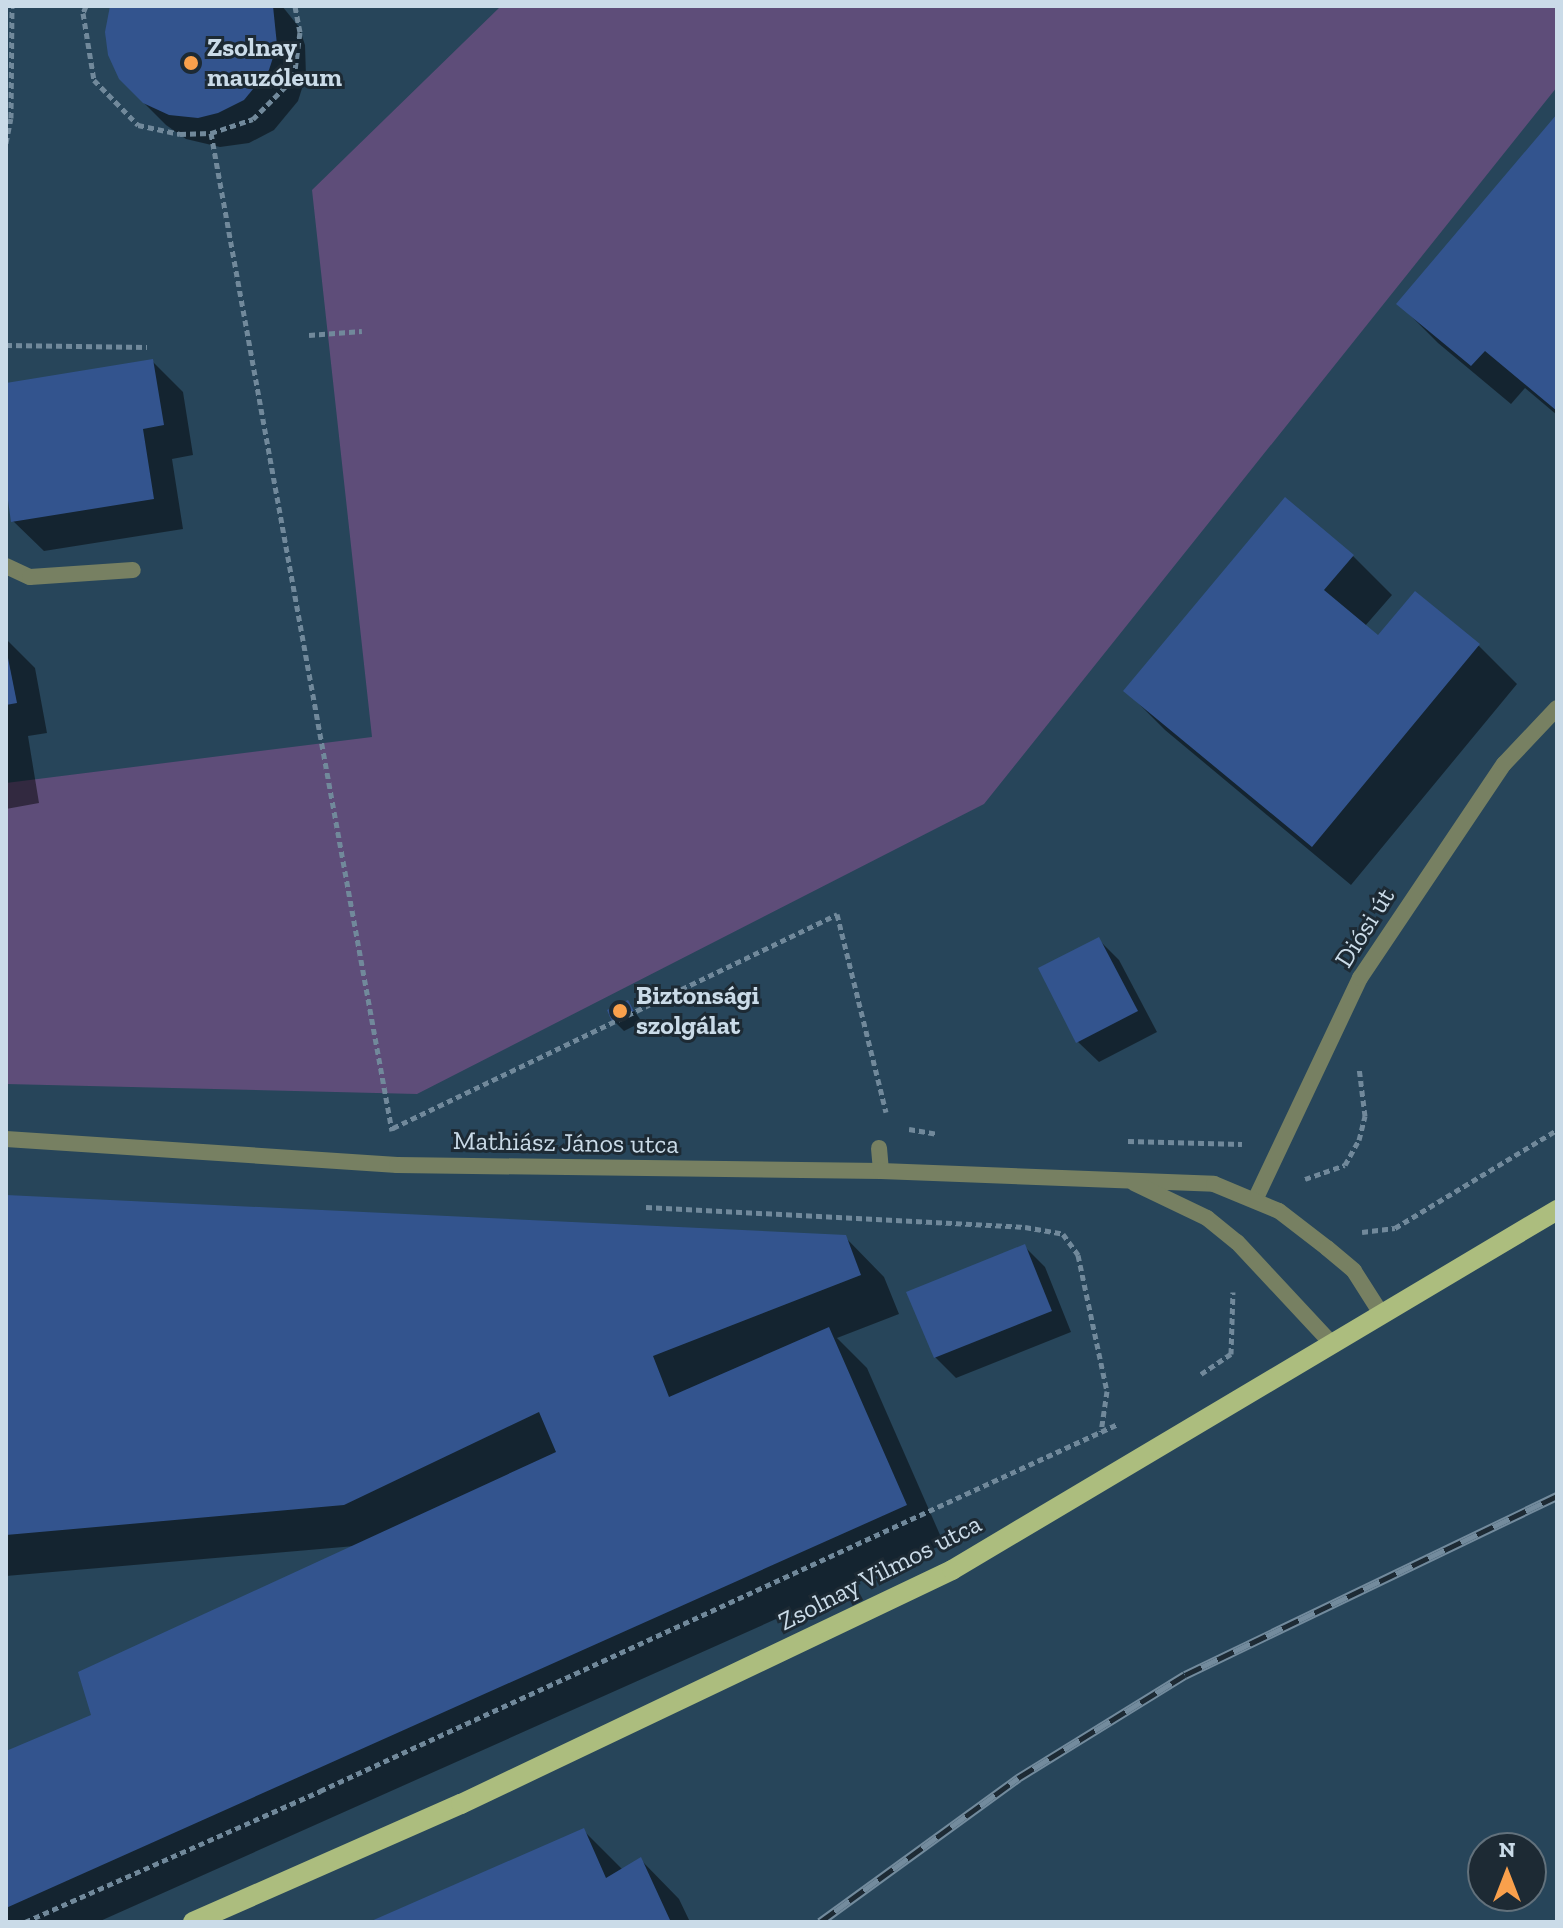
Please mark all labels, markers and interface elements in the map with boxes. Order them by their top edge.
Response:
place label: Zsolnay mauzóleum [207,32,342,94]
marker: Zsolnay mauzóleum [182,54,200,72]
street label: Diósi út [1329,883,1401,973]
place label: Biztonsági szolgálat [636,980,759,1042]
marker: Biztonsági szolgálat [611,1002,629,1020]
street label: Mathiász János utca [452,1125,680,1161]
street label: Zsolnay Vilmos utca [773,1508,987,1638]
north arrow [1467,1832,1547,1912]
text: N [1499,1836,1515,1863]

